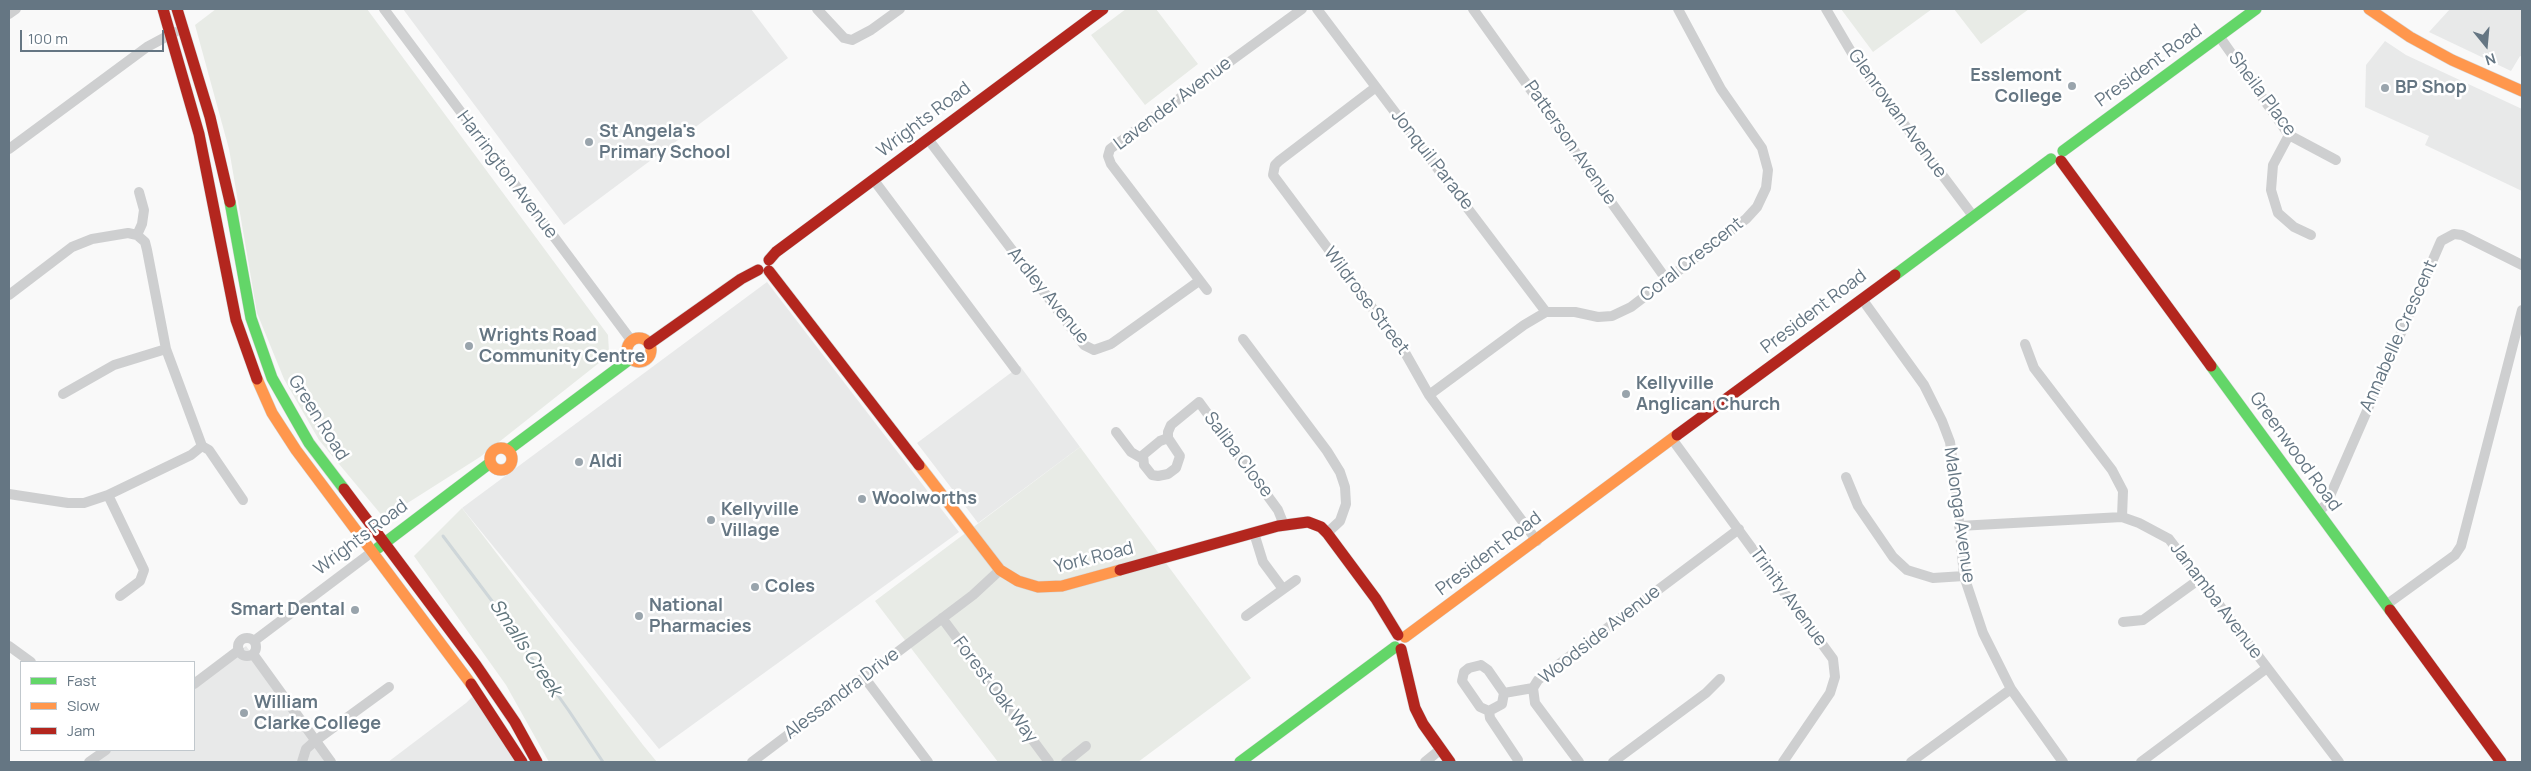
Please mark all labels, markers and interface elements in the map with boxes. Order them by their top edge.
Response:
scale bar [22,20,166,52]
street label: President Road [2092,20,2206,112]
north arrow [2461,20,2511,70]
text: 100 m [28,28,68,49]
street label: Glenrowan Avenue [1843,46,1951,182]
street label: Sheila Place [2223,48,2301,140]
text: N [2483,49,2498,70]
street label: Lavender Avenue [1110,53,1236,155]
place label: Esslemont College [1970,65,2062,108]
street label: Patterson Avenue [1519,77,1621,209]
place label: BP Shop [2395,77,2467,99]
street label: Wrights Road [873,78,975,162]
marker: Esslemont College [2066,80,2078,92]
marker: BP Shop [2379,82,2391,94]
street label: Jonquil Parade [1386,106,1478,214]
street label: Harrington Avenue [452,107,562,243]
place label: St Angela's Primary School [599,121,731,163]
marker: St Angela's Primary School [583,136,595,148]
street label: Coral Crescent [1636,213,1748,307]
street label: Ardley Avenue [1003,243,1093,349]
street label: Wildrose Street [1319,243,1413,359]
street label: Annabelle Crescent [2356,257,2442,415]
street label: President Road [1757,265,1871,359]
place label: Wrights Road Community Centre [479,325,645,368]
marker: Wrights Road Community Centre [463,340,475,352]
street label: Green Road [283,371,353,465]
place label: Kellyville Anglican Church [1636,373,1780,416]
marker: Kellyville Anglican Church [1620,388,1632,400]
street label: Greenwood Road [2244,388,2346,516]
street label: Saliba Close [1199,408,1277,502]
street label: Malonga Avenue [1939,446,1979,584]
place label: Aldi [589,451,622,473]
marker: Aldi [573,456,585,468]
place label: Woolworths [872,488,977,510]
marker: Woolworths [856,493,868,505]
street label: Wrights Road [310,496,412,580]
place label: Kellyville Village [721,499,799,542]
street label: President Road [1432,507,1546,601]
marker: Kellyville Village [705,514,717,526]
street label: York Road [1052,538,1136,578]
street label: Janamba Avenue [2165,539,2267,663]
street label: Trinity Avenue [1745,543,1831,651]
place label: Coles [765,576,815,598]
marker: Coles [749,581,761,593]
street label: Woodside Avenue [1535,581,1665,689]
water label: Smalls Creek [484,595,566,701]
place label: National Pharmacies [649,595,752,638]
place label: Smart Dental [230,599,345,621]
marker: Smart Dental [349,604,361,616]
marker: National Pharmacies [633,610,645,622]
street label: Forest Oak Way [948,633,1042,747]
street label: Alessandra Drive [780,644,904,744]
legend [20,661,195,751]
text: Fast [67,670,96,691]
place label: William Clarke College [254,692,381,734]
text: Slow [67,695,100,716]
marker: William Clarke College [238,707,250,719]
text: Jam [67,720,95,741]

